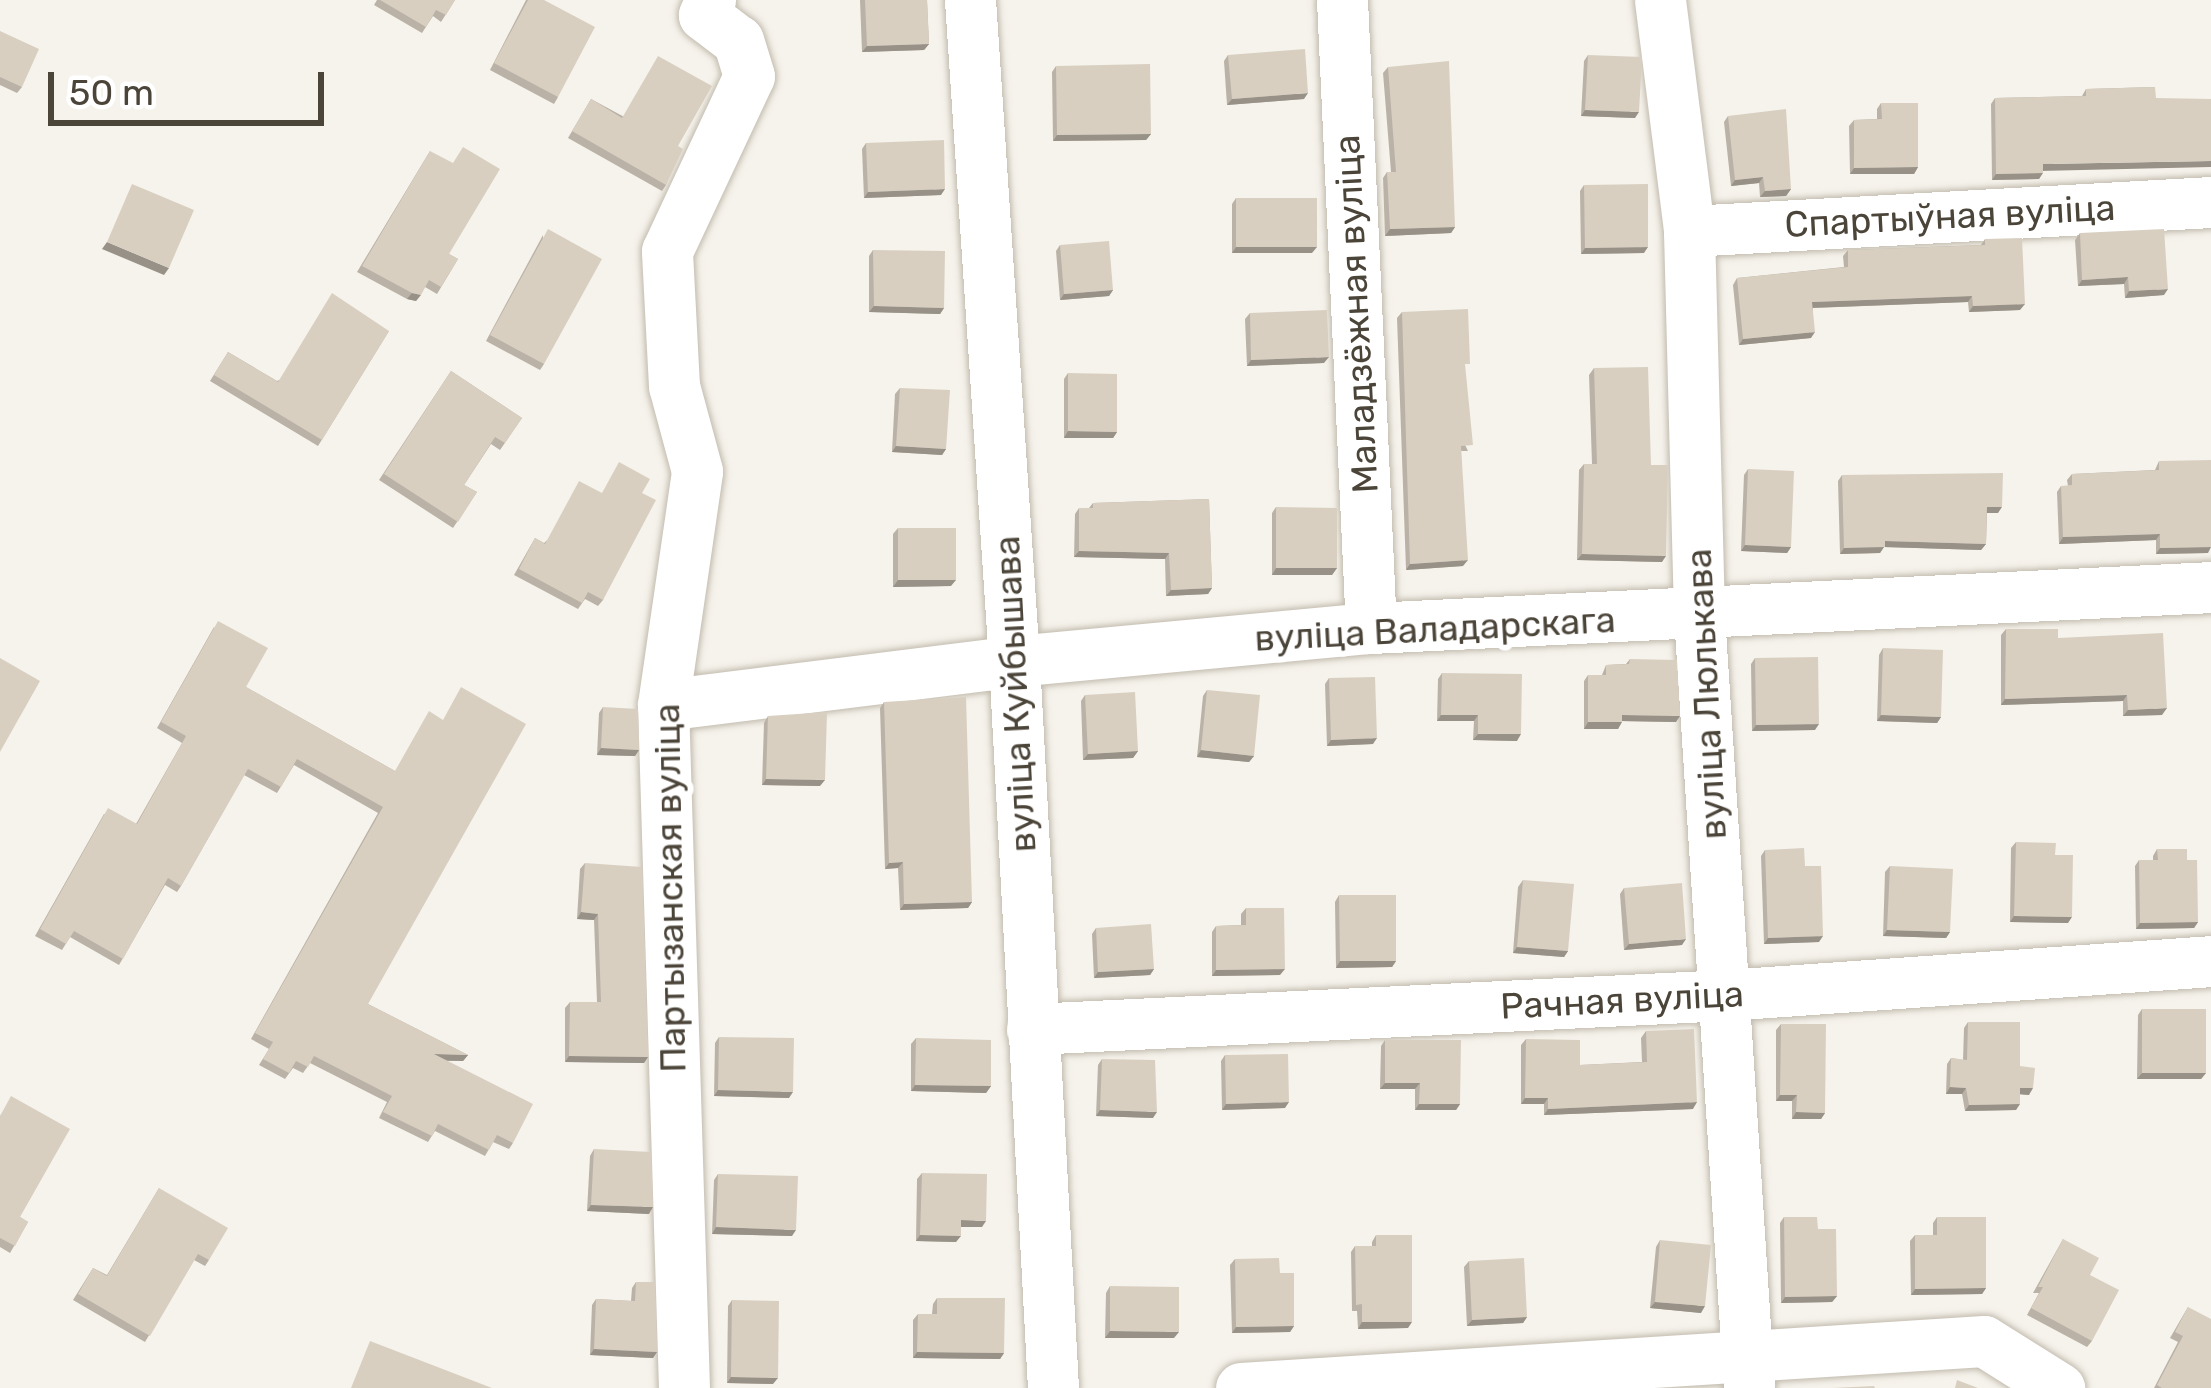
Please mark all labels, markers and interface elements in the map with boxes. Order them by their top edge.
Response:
scale bar [54,48,330,122]
text: 50 m [69,71,154,114]
street label: Маладзёжная вуліца [1325,134,1387,494]
street label: Спартыўная вуліца [1784,186,2116,246]
street label: вуліца Куйбышава [985,535,1045,853]
street label: вуліца Люлькава [1677,547,1735,841]
street label: вуліца Валадарскага [1253,598,1617,660]
street label: Партызанская вуліца [645,703,695,1073]
street label: Рачная вуліца [1499,972,1745,1028]

